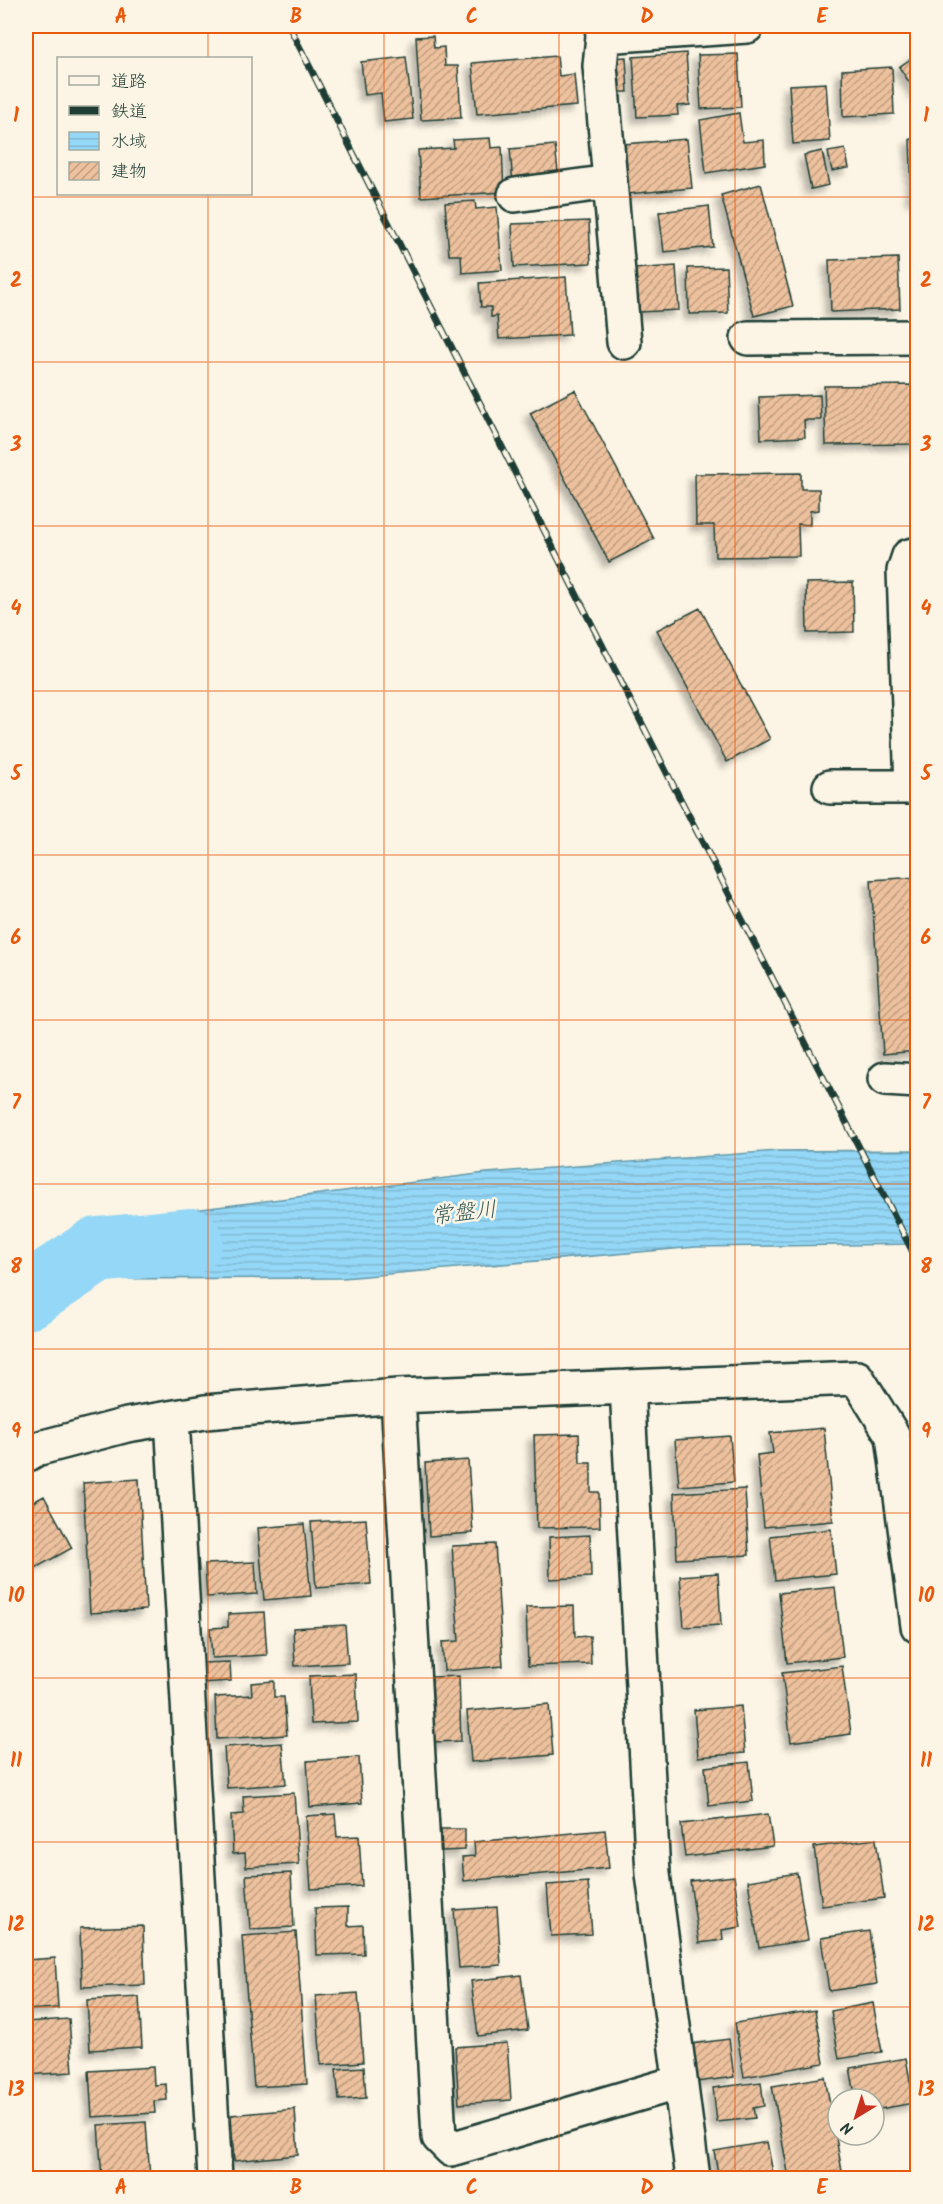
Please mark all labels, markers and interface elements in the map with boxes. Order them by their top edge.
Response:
text: A [115,2,127,34]
text: B [290,2,302,34]
text: C [466,2,478,34]
text: D [640,2,654,34]
text: E [816,2,828,34]
legend [57,57,252,195]
text: 道路 [111,68,147,97]
text: 鉄道 [111,98,147,127]
text: 1 [13,101,19,133]
text: 1 [923,101,929,133]
text: 水域 [111,128,147,157]
text: 建物 [111,158,147,187]
text: 2 [10,266,22,298]
text: 2 [920,266,932,298]
text: 3 [10,430,22,462]
text: 3 [920,430,932,462]
text: 4 [11,594,22,626]
text: 4 [921,594,932,626]
text: 5 [10,759,23,791]
text: 5 [920,759,933,791]
text: 6 [11,923,22,955]
text: 6 [921,923,932,955]
text: 7 [11,1088,21,1120]
text: 7 [921,1088,931,1120]
water label: 常盤川 [429,1193,499,1235]
text: 8 [10,1252,22,1284]
text: 8 [920,1252,932,1284]
text: 9 [11,1417,21,1449]
text: 9 [921,1417,931,1449]
text: 10 [8,1581,25,1613]
text: 10 [918,1581,935,1613]
text: 11 [10,1746,22,1778]
text: 11 [920,1746,932,1778]
text: 12 [7,1910,25,1942]
text: 12 [917,1910,935,1942]
text: 13 [8,2075,25,2107]
text: 13 [918,2075,935,2107]
north arrow [826,2087,886,2147]
text: N [836,2115,859,2141]
text: A [115,2173,127,2204]
text: B [290,2173,302,2204]
text: C [466,2173,478,2204]
text: D [640,2173,654,2204]
text: E [816,2173,828,2204]

